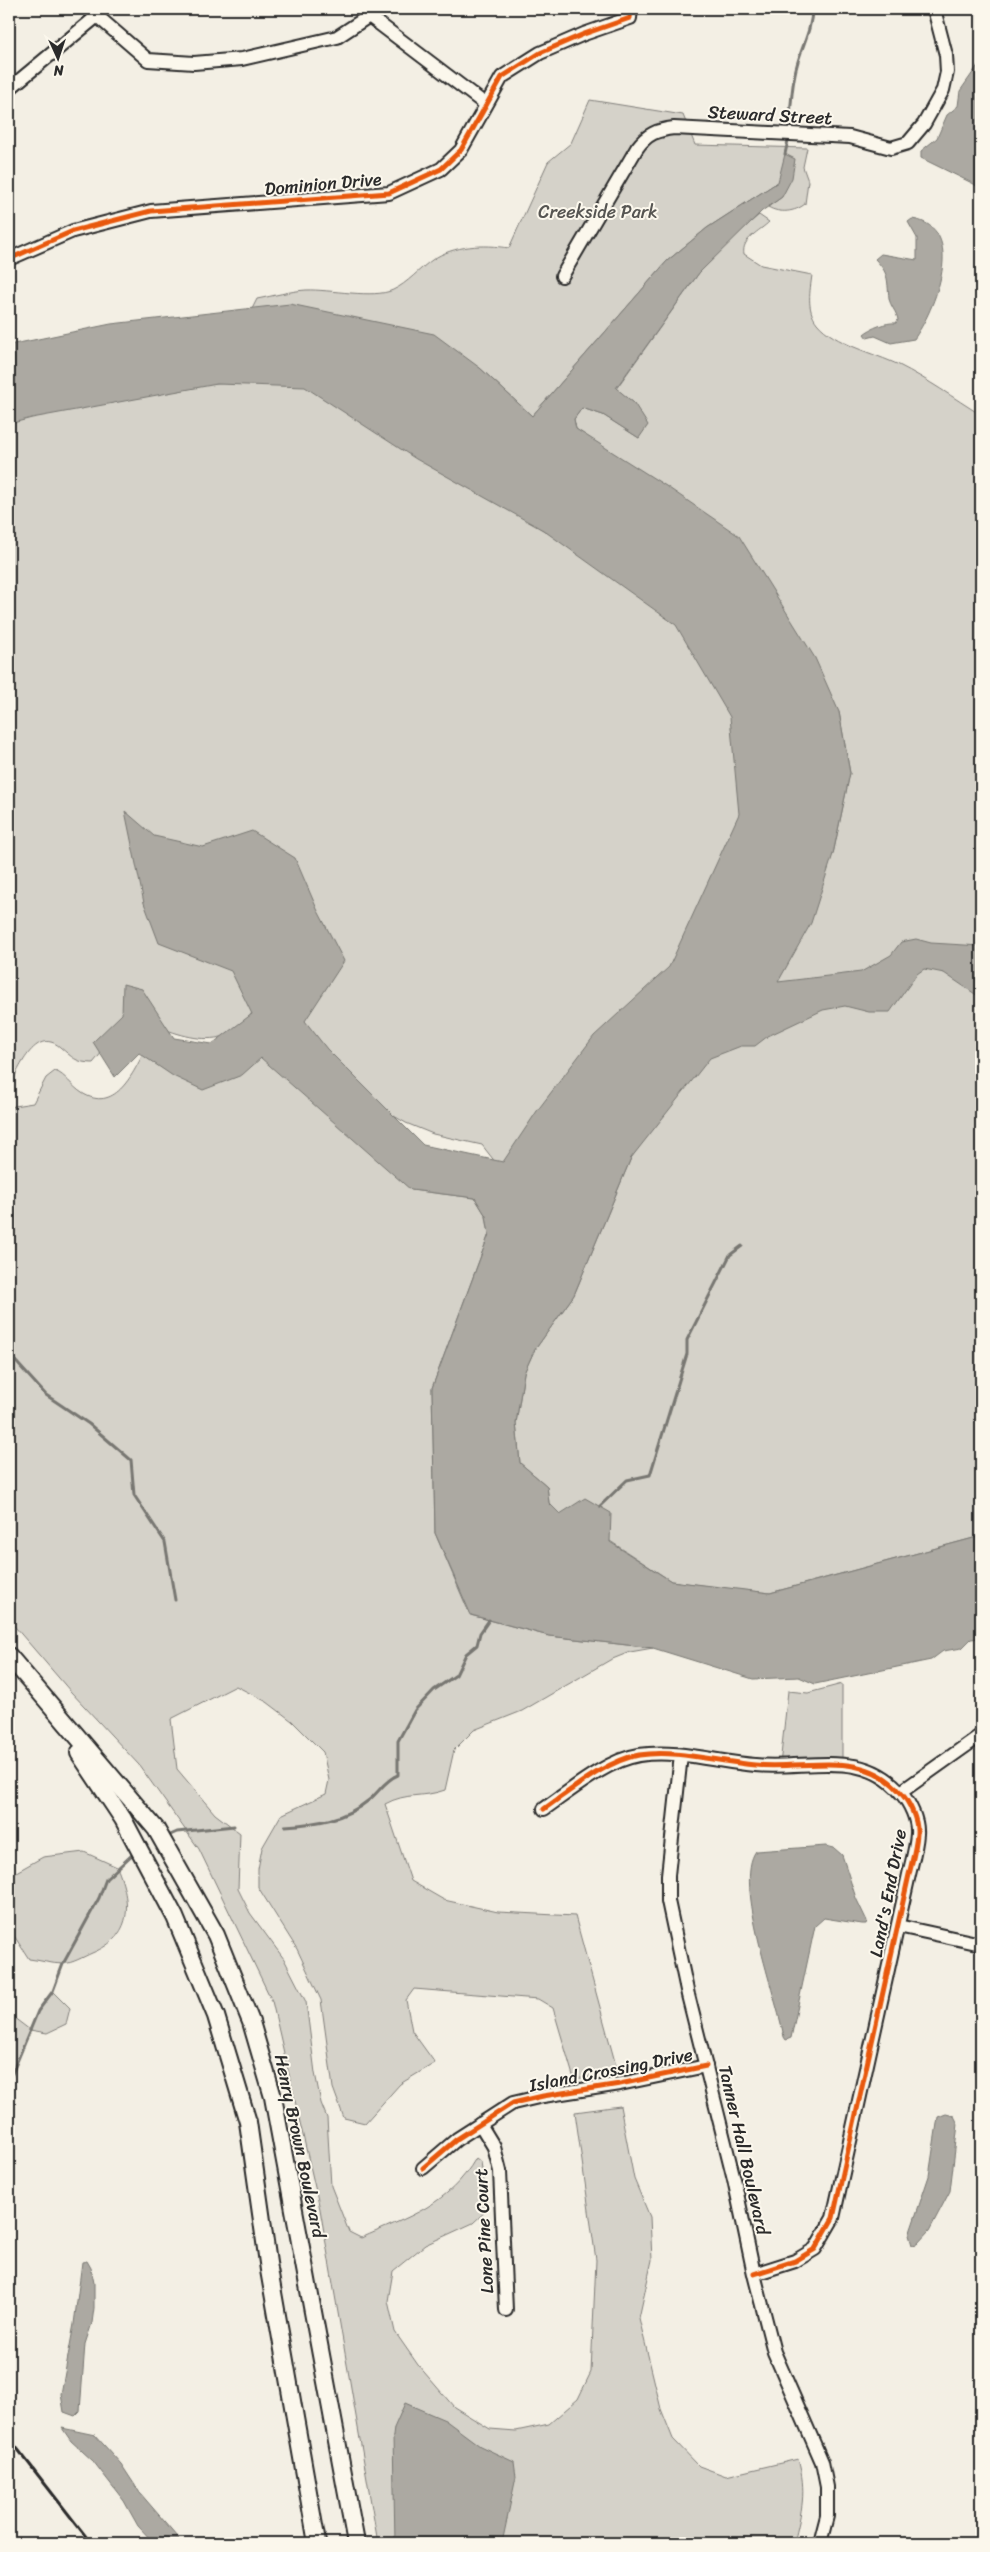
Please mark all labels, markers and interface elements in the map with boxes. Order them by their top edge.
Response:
north arrow [32,32,82,82]
text: N [53,58,65,83]
street label: Steward Street [707,96,833,134]
street label: Dominion Drive [263,163,383,205]
park label: Creekside Park [538,196,658,228]
street label: Land's End Drive [860,1826,916,1960]
street label: Island Crossing Drive [525,2038,696,2102]
street label: Henry Brown Boulevard [265,2051,335,2242]
street label: Tanner Hall Boulevard [709,2062,779,2239]
street label: Lone Pine Court [465,2168,503,2294]

